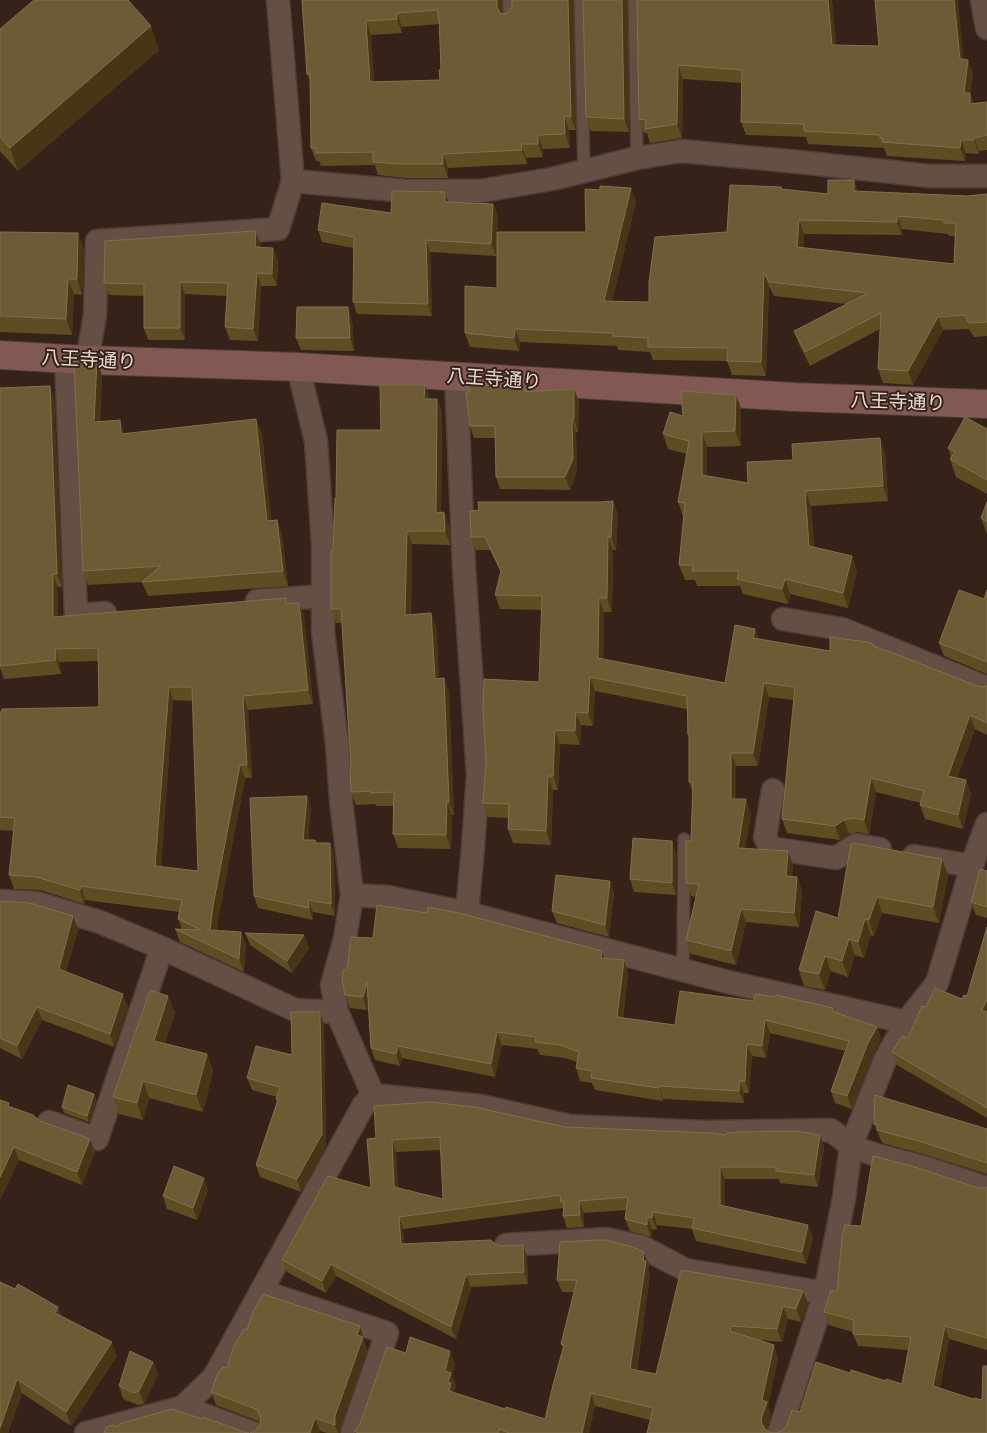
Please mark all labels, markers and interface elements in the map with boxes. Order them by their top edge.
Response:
street label: 八王寺通り [41,345,137,374]
street label: 八王寺通り [446,363,542,394]
street label: 八王寺通り [850,387,946,416]

